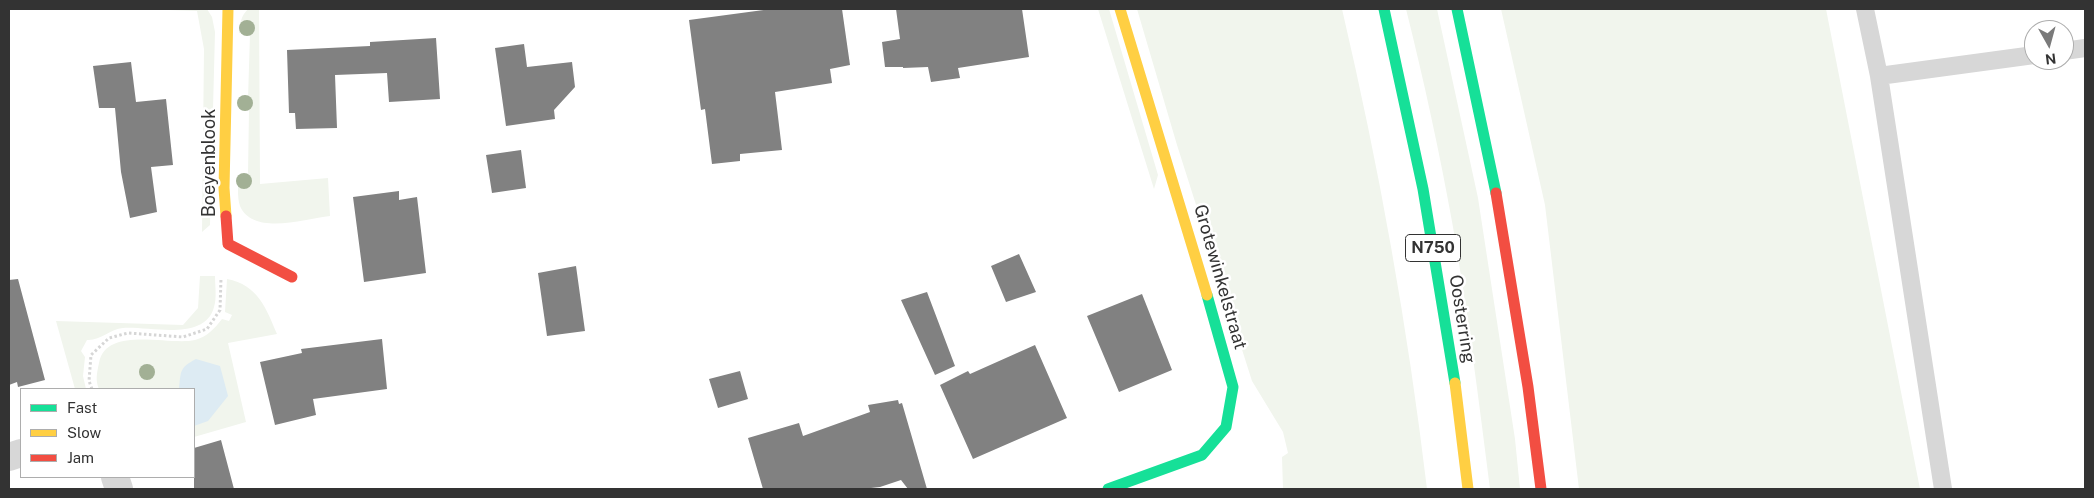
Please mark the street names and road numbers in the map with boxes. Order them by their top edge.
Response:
street label: Boeyenblook [198,109,220,217]
street label: Grotewinkelstraat [1189,202,1251,352]
road number: N750 [1406,234,1460,262]
street label: Oosterring [1444,273,1480,365]

